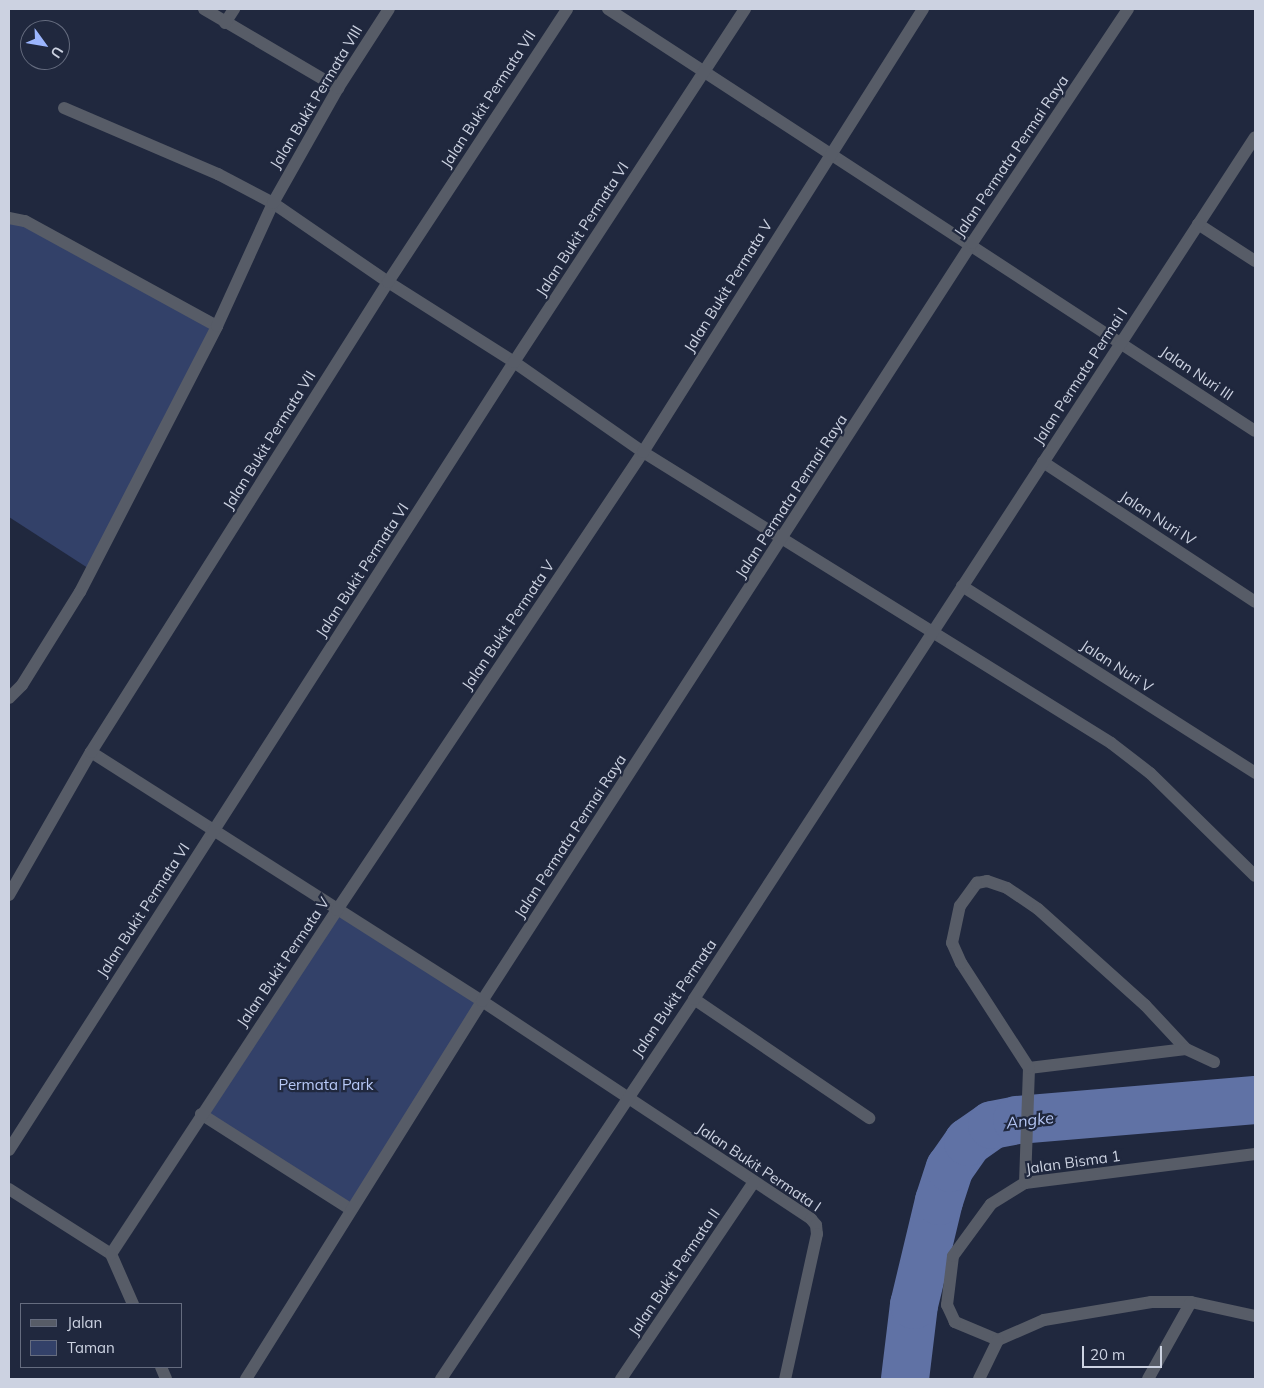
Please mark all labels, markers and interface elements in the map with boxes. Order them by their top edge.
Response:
north arrow [20,20,70,70]
street label: Jalan Bukit Permata VIII [266,22,366,172]
street label: Jalan Bukit Permata VII [437,27,539,171]
text: U [46,43,67,62]
street label: Jalan Permata Permai Raya [950,72,1072,240]
street label: Jalan Bukit Permata VI [532,159,632,299]
street label: Jalan Bukit Permata V [680,217,776,355]
street label: Jalan Permata Permai I [1029,304,1131,448]
street label: Jalan Nuri III [1157,342,1237,404]
street label: Jalan Bukit Permata VII [219,367,319,513]
street label: Jalan Permata Permai Raya [731,411,851,581]
street label: Jalan Nuri IV [1117,487,1199,549]
street label: Jalan Bukit Permata VI [312,500,412,640]
street label: Jalan Bukit Permata V [458,557,558,693]
street label: Jalan Nuri V [1078,636,1156,696]
street label: Jalan Permata Permai Raya [510,751,630,921]
street label: Jalan Bukit Permata VI [93,840,193,980]
street label: Jalan Bukit Permata V [233,894,333,1030]
street label: Jalan Bukit Permata [628,936,720,1060]
park label: Permata Park [279,1076,373,1094]
water label: Angke [1005,1108,1055,1132]
street label: Jalan Bukit Permata I [694,1119,824,1215]
street label: Jalan Bisma 1 [1024,1146,1122,1178]
street label: Jalan Bukit Permata II [625,1205,723,1339]
legend [20,1303,182,1368]
text: Jalan [67,1313,102,1332]
scale bar [1084,1336,1164,1368]
text: Taman [67,1338,115,1357]
text: 20 m [1090,1345,1125,1364]

